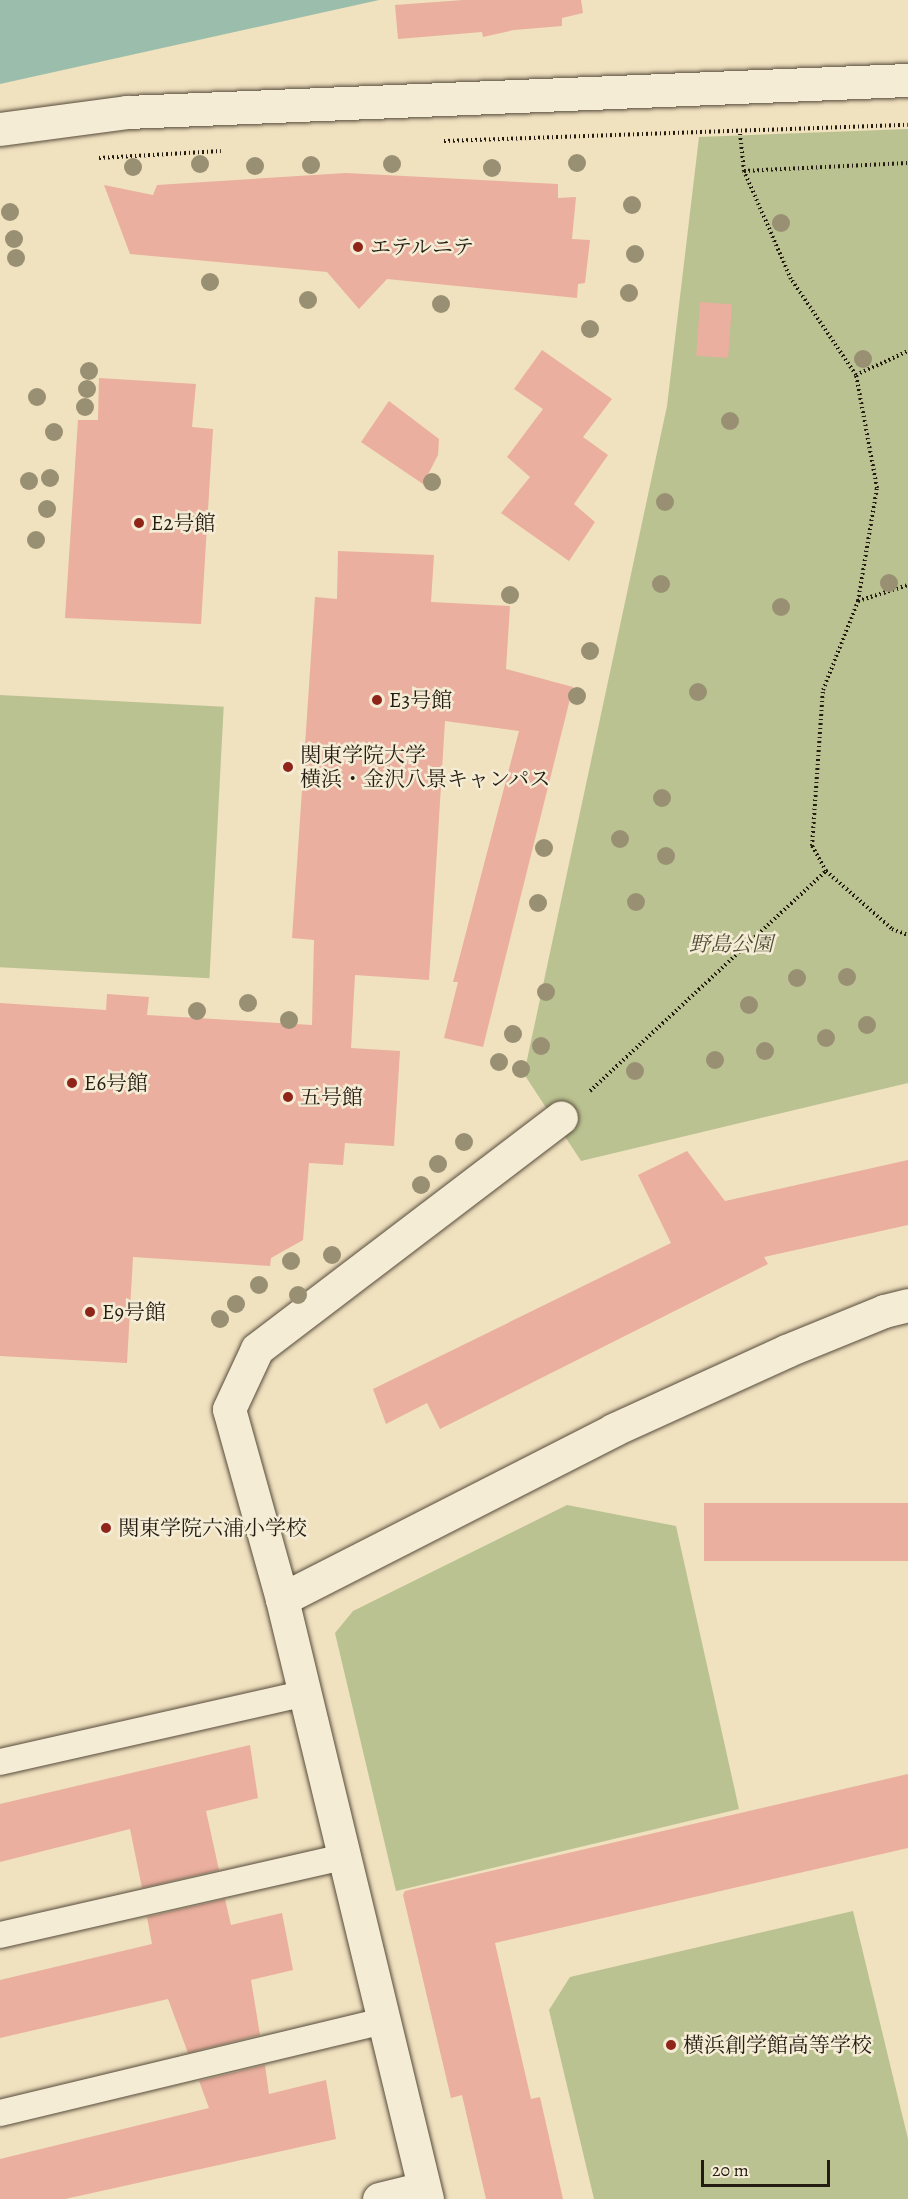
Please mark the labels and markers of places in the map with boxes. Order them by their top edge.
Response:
place label: エテルニテ [370,234,475,260]
marker: エテルニテ [351,240,365,254]
place label: E2号館 [151,510,215,536]
marker: E2号館 [132,516,146,530]
place label: E3号館 [389,687,452,713]
marker: E3号館 [370,693,384,707]
place label: 関東学院大学 横浜・金沢八景キャンパス [300,742,552,792]
marker: 関東学院大学 横浜・金沢八景キャンパス [281,760,295,774]
place label: E6号館 [84,1070,148,1096]
marker: E6号館 [65,1076,79,1090]
place label: 五号館 [300,1084,363,1110]
marker: 五号館 [281,1090,295,1104]
place label: E9号館 [102,1299,166,1325]
marker: E9号館 [83,1305,97,1319]
place label: 関東学院六浦小学校 [118,1515,307,1541]
marker: 関東学院六浦小学校 [99,1521,113,1535]
place label: 横浜創学館高等学校 [683,2032,872,2058]
marker: 横浜創学館高等学校 [664,2038,678,2052]

